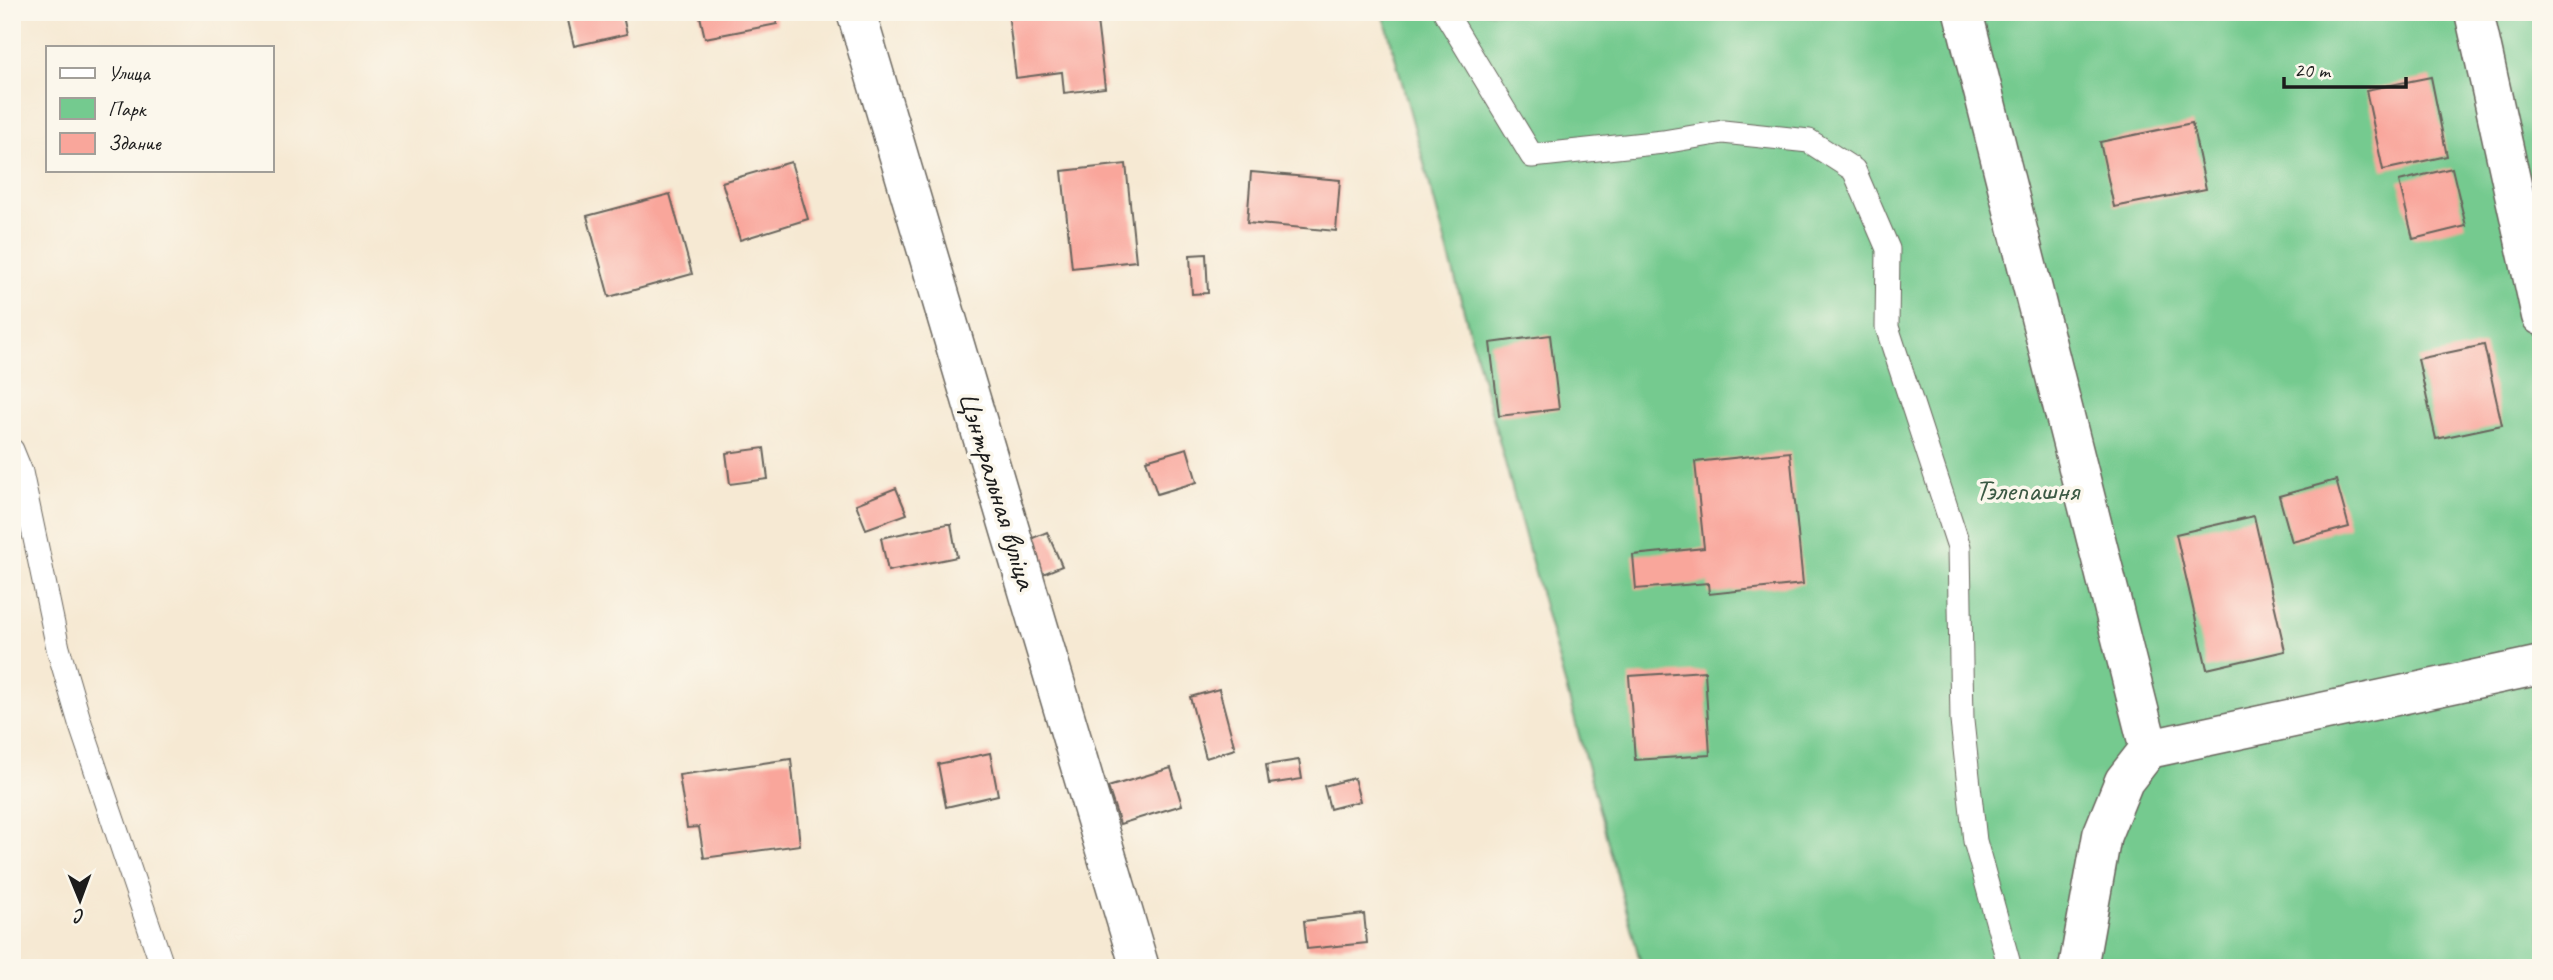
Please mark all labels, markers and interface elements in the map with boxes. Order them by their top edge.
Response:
legend [46,46,273,172]
scale bar [2284,46,2406,90]
text: 20 m [2294,57,2332,83]
text: Улица [108,60,151,86]
text: Парк [108,96,148,122]
text: Здание [108,130,162,156]
street label: Цэнтральная вуліца [950,387,1047,595]
park label: Тэлепашня [1975,471,2082,509]
north arrow [46,864,116,934]
text: С [73,904,85,928]

